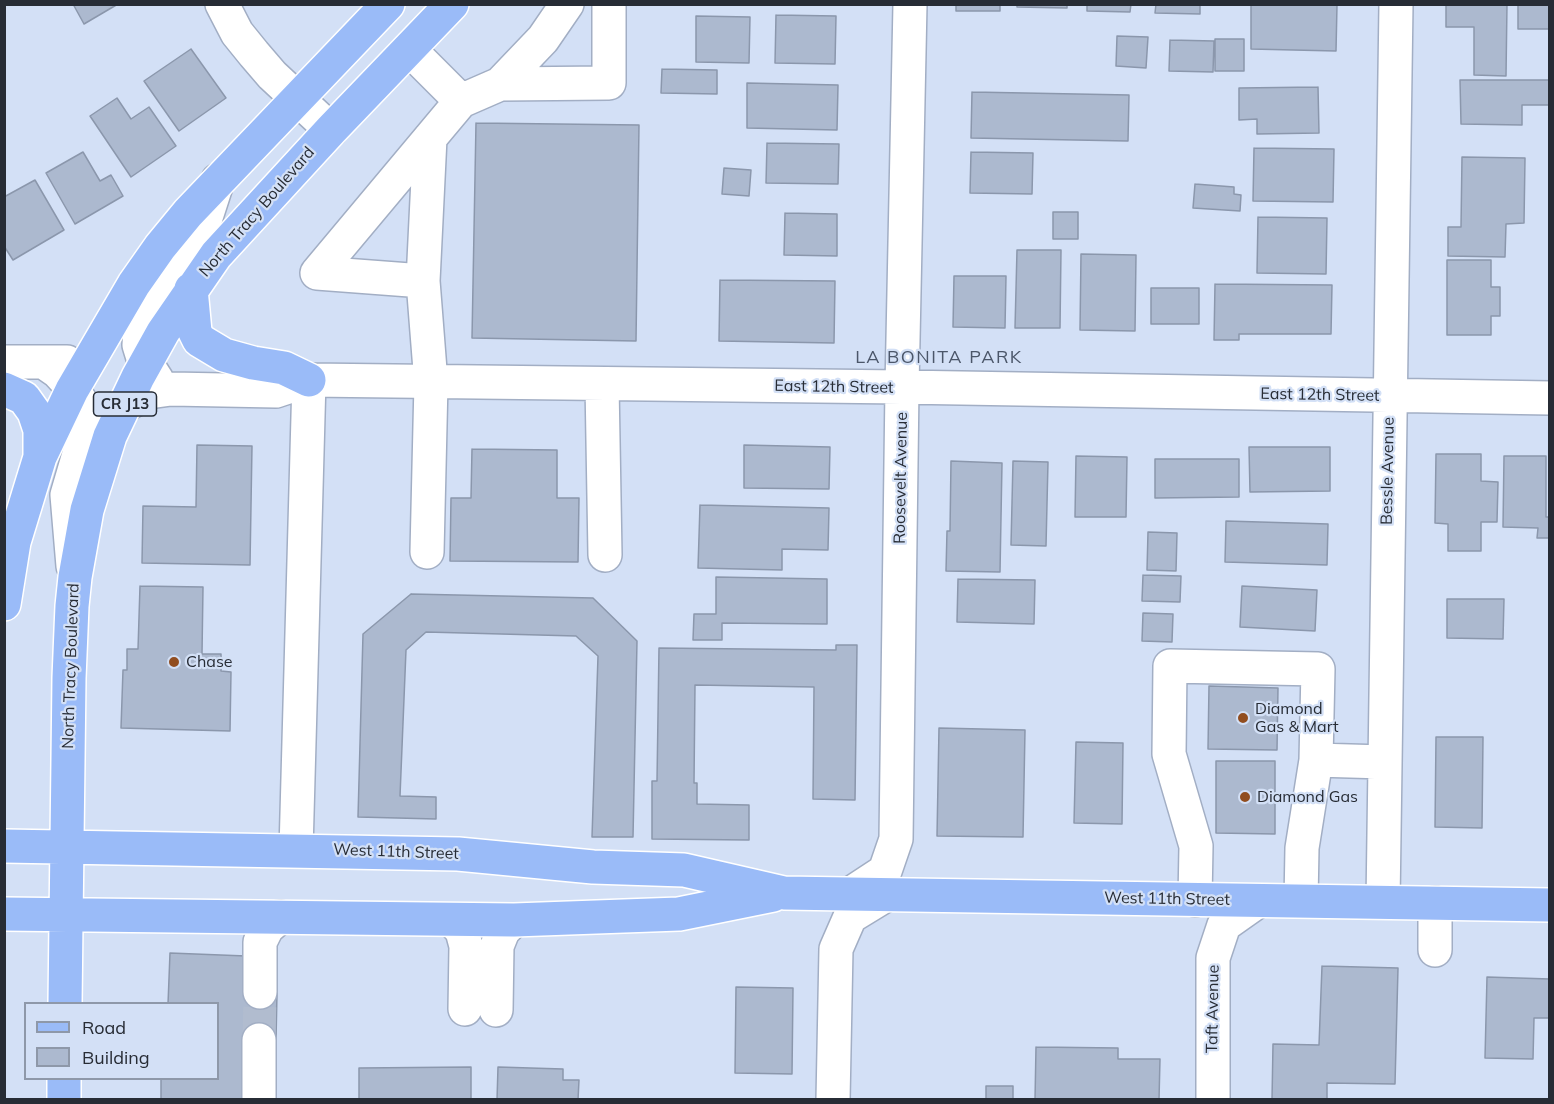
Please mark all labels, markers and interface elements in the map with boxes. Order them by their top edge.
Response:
street label: North Tracy Boulevard [195,143,319,281]
district label: LA BONITA PARK [855,347,1023,369]
street label: East 12th Street [774,376,894,398]
street label: East 12th Street [1260,384,1380,406]
road number: CR J13 [94,392,156,416]
street label: Roosevelt Avenue [890,412,912,544]
street label: Bessle Avenue [1377,417,1399,525]
street label: North Tracy Boulevard [59,583,83,749]
place label: Chase [186,652,233,672]
marker: Chase [167,655,181,669]
place label: Diamond Gas & Mart [1255,699,1338,737]
marker: Diamond Gas & Mart [1236,711,1250,725]
place label: Diamond Gas [1257,787,1358,807]
marker: Diamond Gas [1238,790,1252,804]
street label: West 11th Street [333,840,459,864]
street label: West 11th Street [1104,888,1230,910]
street label: Taft Avenue [1203,965,1223,1053]
legend [24,1002,219,1080]
text: Road [82,1016,126,1039]
text: Building [82,1046,150,1069]

